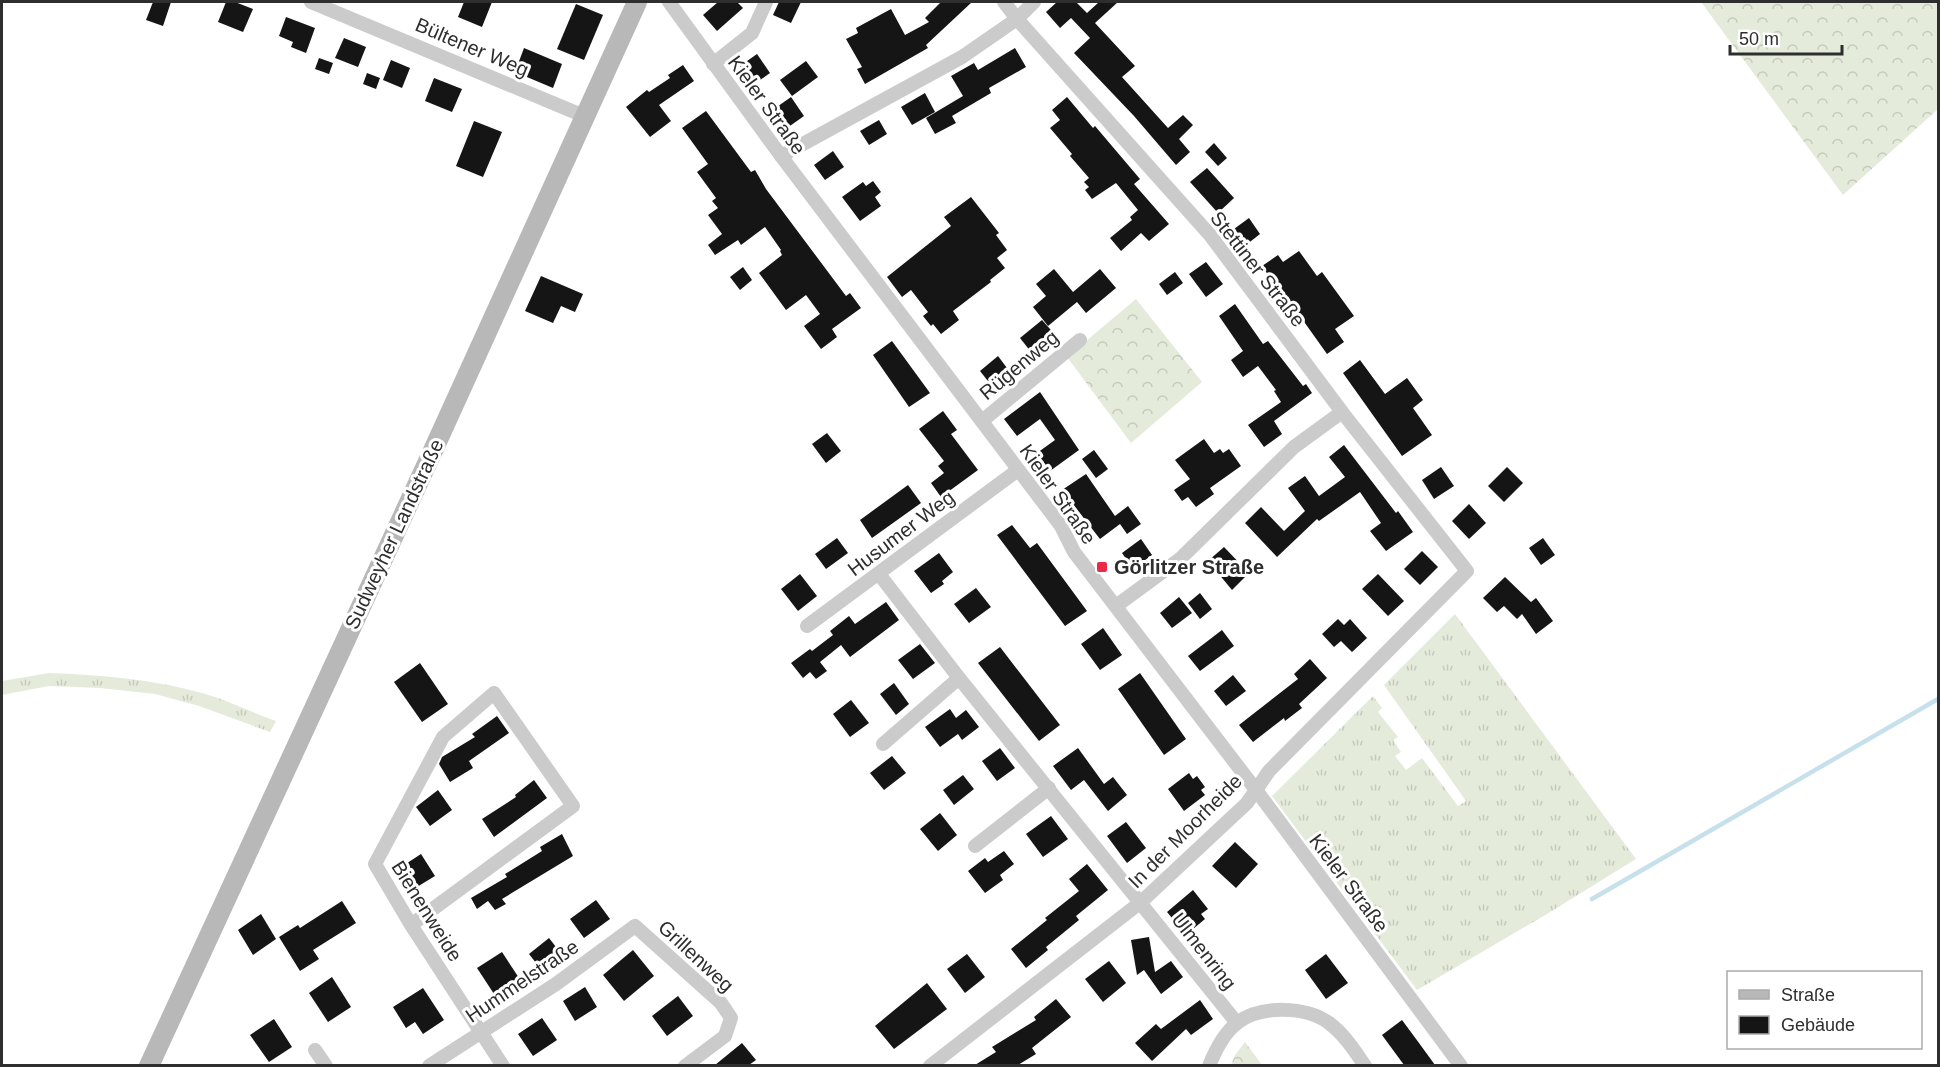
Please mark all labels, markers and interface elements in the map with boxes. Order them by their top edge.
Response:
street label: Bültener Weg [412,13,532,81]
scale bar [1730,18,1842,56]
text: 50 m [1739,29,1779,49]
street label: Kieler Straße [724,51,810,159]
street label: Stettiner Straße [1206,207,1310,331]
street label: Rügenweg [975,326,1063,404]
street label: Sudweyher Landstraße [340,436,448,632]
street label: Kieler Straße [1016,440,1100,548]
street label: Husumer Weg [843,486,959,580]
place label: Görlitzer Straße [1114,556,1264,578]
marker: Görlitzer Straße [1095,560,1109,574]
street label: In der Moorheide [1124,770,1246,892]
street label: Kieler Straße [1305,830,1393,936]
street label: Bienenweide [387,857,467,965]
street label: Ulmenring [1167,908,1241,994]
street label: Grillenweg [654,916,738,996]
street label: Hummelstraße [461,935,583,1027]
legend [1727,971,1922,1049]
text: Straße [1781,985,1835,1005]
text: Gebäude [1781,1015,1855,1035]

